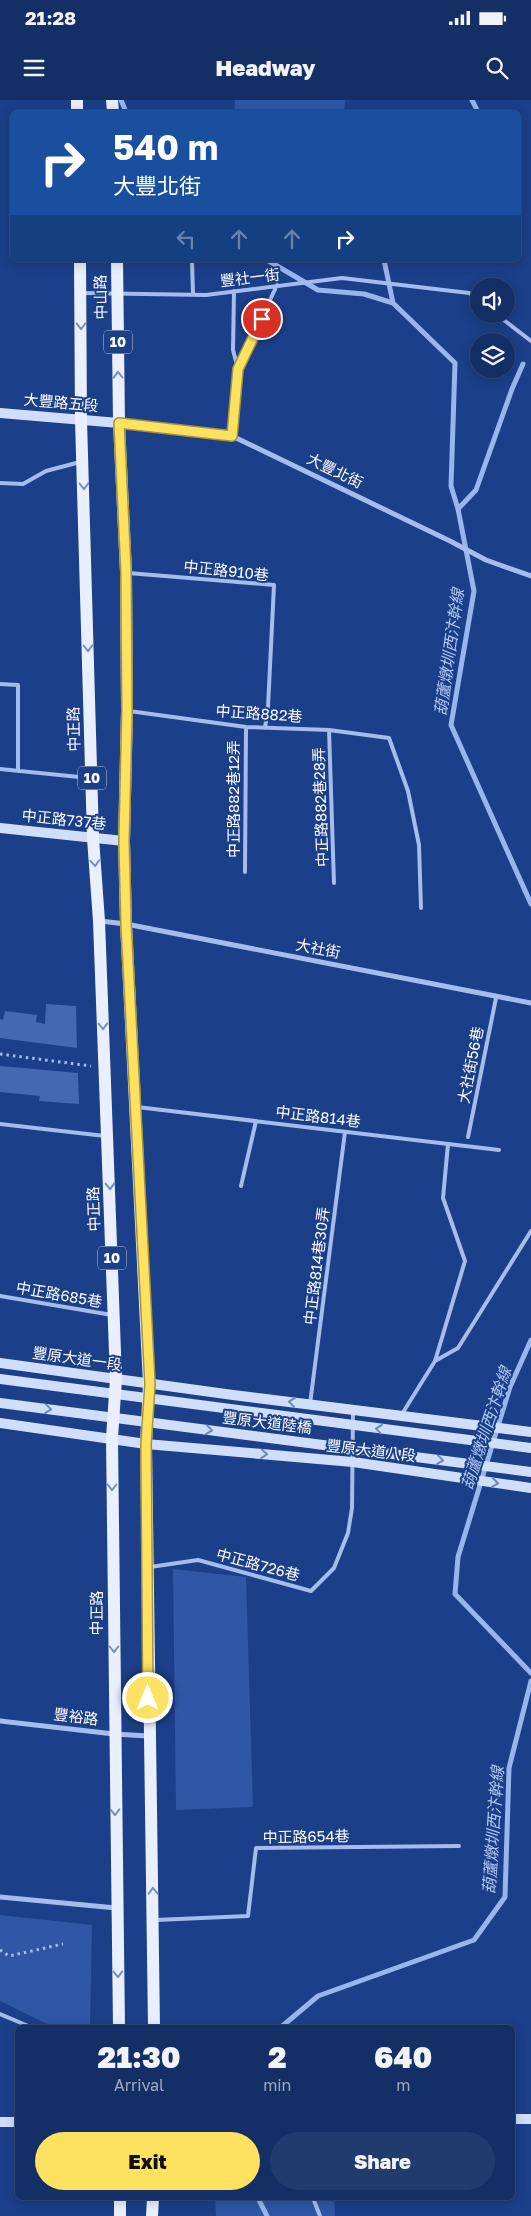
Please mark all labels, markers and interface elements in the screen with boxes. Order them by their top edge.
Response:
text: 21:28 [25,6,76,29]
icon: menu [20,54,48,82]
text: Headway [216,54,315,81]
icon: search [483,54,511,82]
text: 540 m [113,126,218,168]
icon: right [30,130,95,195]
text: 大豐北街 [113,172,201,199]
icon: left [172,225,200,253]
icon: ahead [225,225,253,253]
icon: ahead [278,225,306,253]
icon: right [331,225,359,253]
street label: 豐社一街 [219,264,281,290]
street label: 中山路 [91,274,109,320]
map controls [470,278,515,378]
button: sound [470,278,515,323]
pin [241,298,283,340]
icon: arrive [248,305,276,333]
one-way arrow [76,322,86,330]
road number: 10 [104,330,132,353]
button: layers [470,333,515,378]
one-way arrow [113,370,123,378]
street label: 大豐路五段 [23,390,99,414]
street label: 大豐北街 [305,449,366,491]
one-way arrow [79,482,89,490]
street label: 中正路910巷 [183,557,270,583]
water label: 葫蘆燉圳西汴幹線 [430,585,468,717]
one-way arrow [83,645,93,653]
street label: 中正路882巷 [215,701,303,725]
street label: 中正路 [64,706,82,752]
street label: 中正路882巷12弄 [224,740,242,858]
street label: 中正路882巷28弄 [309,747,331,867]
road number: 10 [78,766,106,790]
street label: 中正路737巷 [21,806,107,832]
one-way arrow [89,860,100,868]
street label: 大社街 [294,935,342,961]
one-way arrow [98,1022,108,1030]
street label: 大社街56巷 [454,1025,486,1105]
street label: 中正路814巷 [275,1102,362,1130]
one-way arrow [104,1182,115,1190]
street label: 中正路 [83,1186,103,1232]
street label: 中正路814巷30弄 [300,1206,332,1326]
road number: 10 [98,1246,126,1270]
street label: 中正路685巷 [15,1278,104,1310]
street label: 豐原大道一段 [31,1343,123,1373]
water label: 葫蘆燉圳西汴幹線 [457,1362,516,1492]
one-way arrow [287,1397,295,1408]
one-way arrow [44,1404,53,1414]
street label: 豐原大道陸橋 [221,1408,313,1436]
one-way arrow [374,1424,383,1434]
one-way arrow [205,1425,214,1435]
street label: 豐原大道八段 [325,1436,417,1464]
one-way arrow [261,1449,269,1460]
one-way arrow [436,1455,444,1465]
one-way arrow [491,1477,499,1487]
one-way arrow [107,1484,117,1491]
street label: 中正路726巷 [215,1544,302,1584]
street label: 中正路 [87,1590,105,1636]
one-way arrow [108,1646,119,1654]
position arrow [121,1671,173,1723]
street label: 豐裕路 [53,1704,100,1728]
water label: 葫蘆燉圳西汴幹線 [479,1763,508,1895]
one-way arrow [110,1808,121,1816]
street label: 中正路654巷 [262,1826,350,1846]
one-way arrow [147,1887,158,1895]
one-way arrow [113,1971,123,1979]
text: 21:30 [98,2039,181,2075]
text: 2 [268,2039,287,2075]
text: 640 [374,2039,432,2075]
text: Arrival [114,2075,164,2095]
text: min [263,2075,291,2095]
text: m [396,2075,410,2095]
button: Exit [35,2132,260,2190]
button: Share [270,2132,495,2190]

